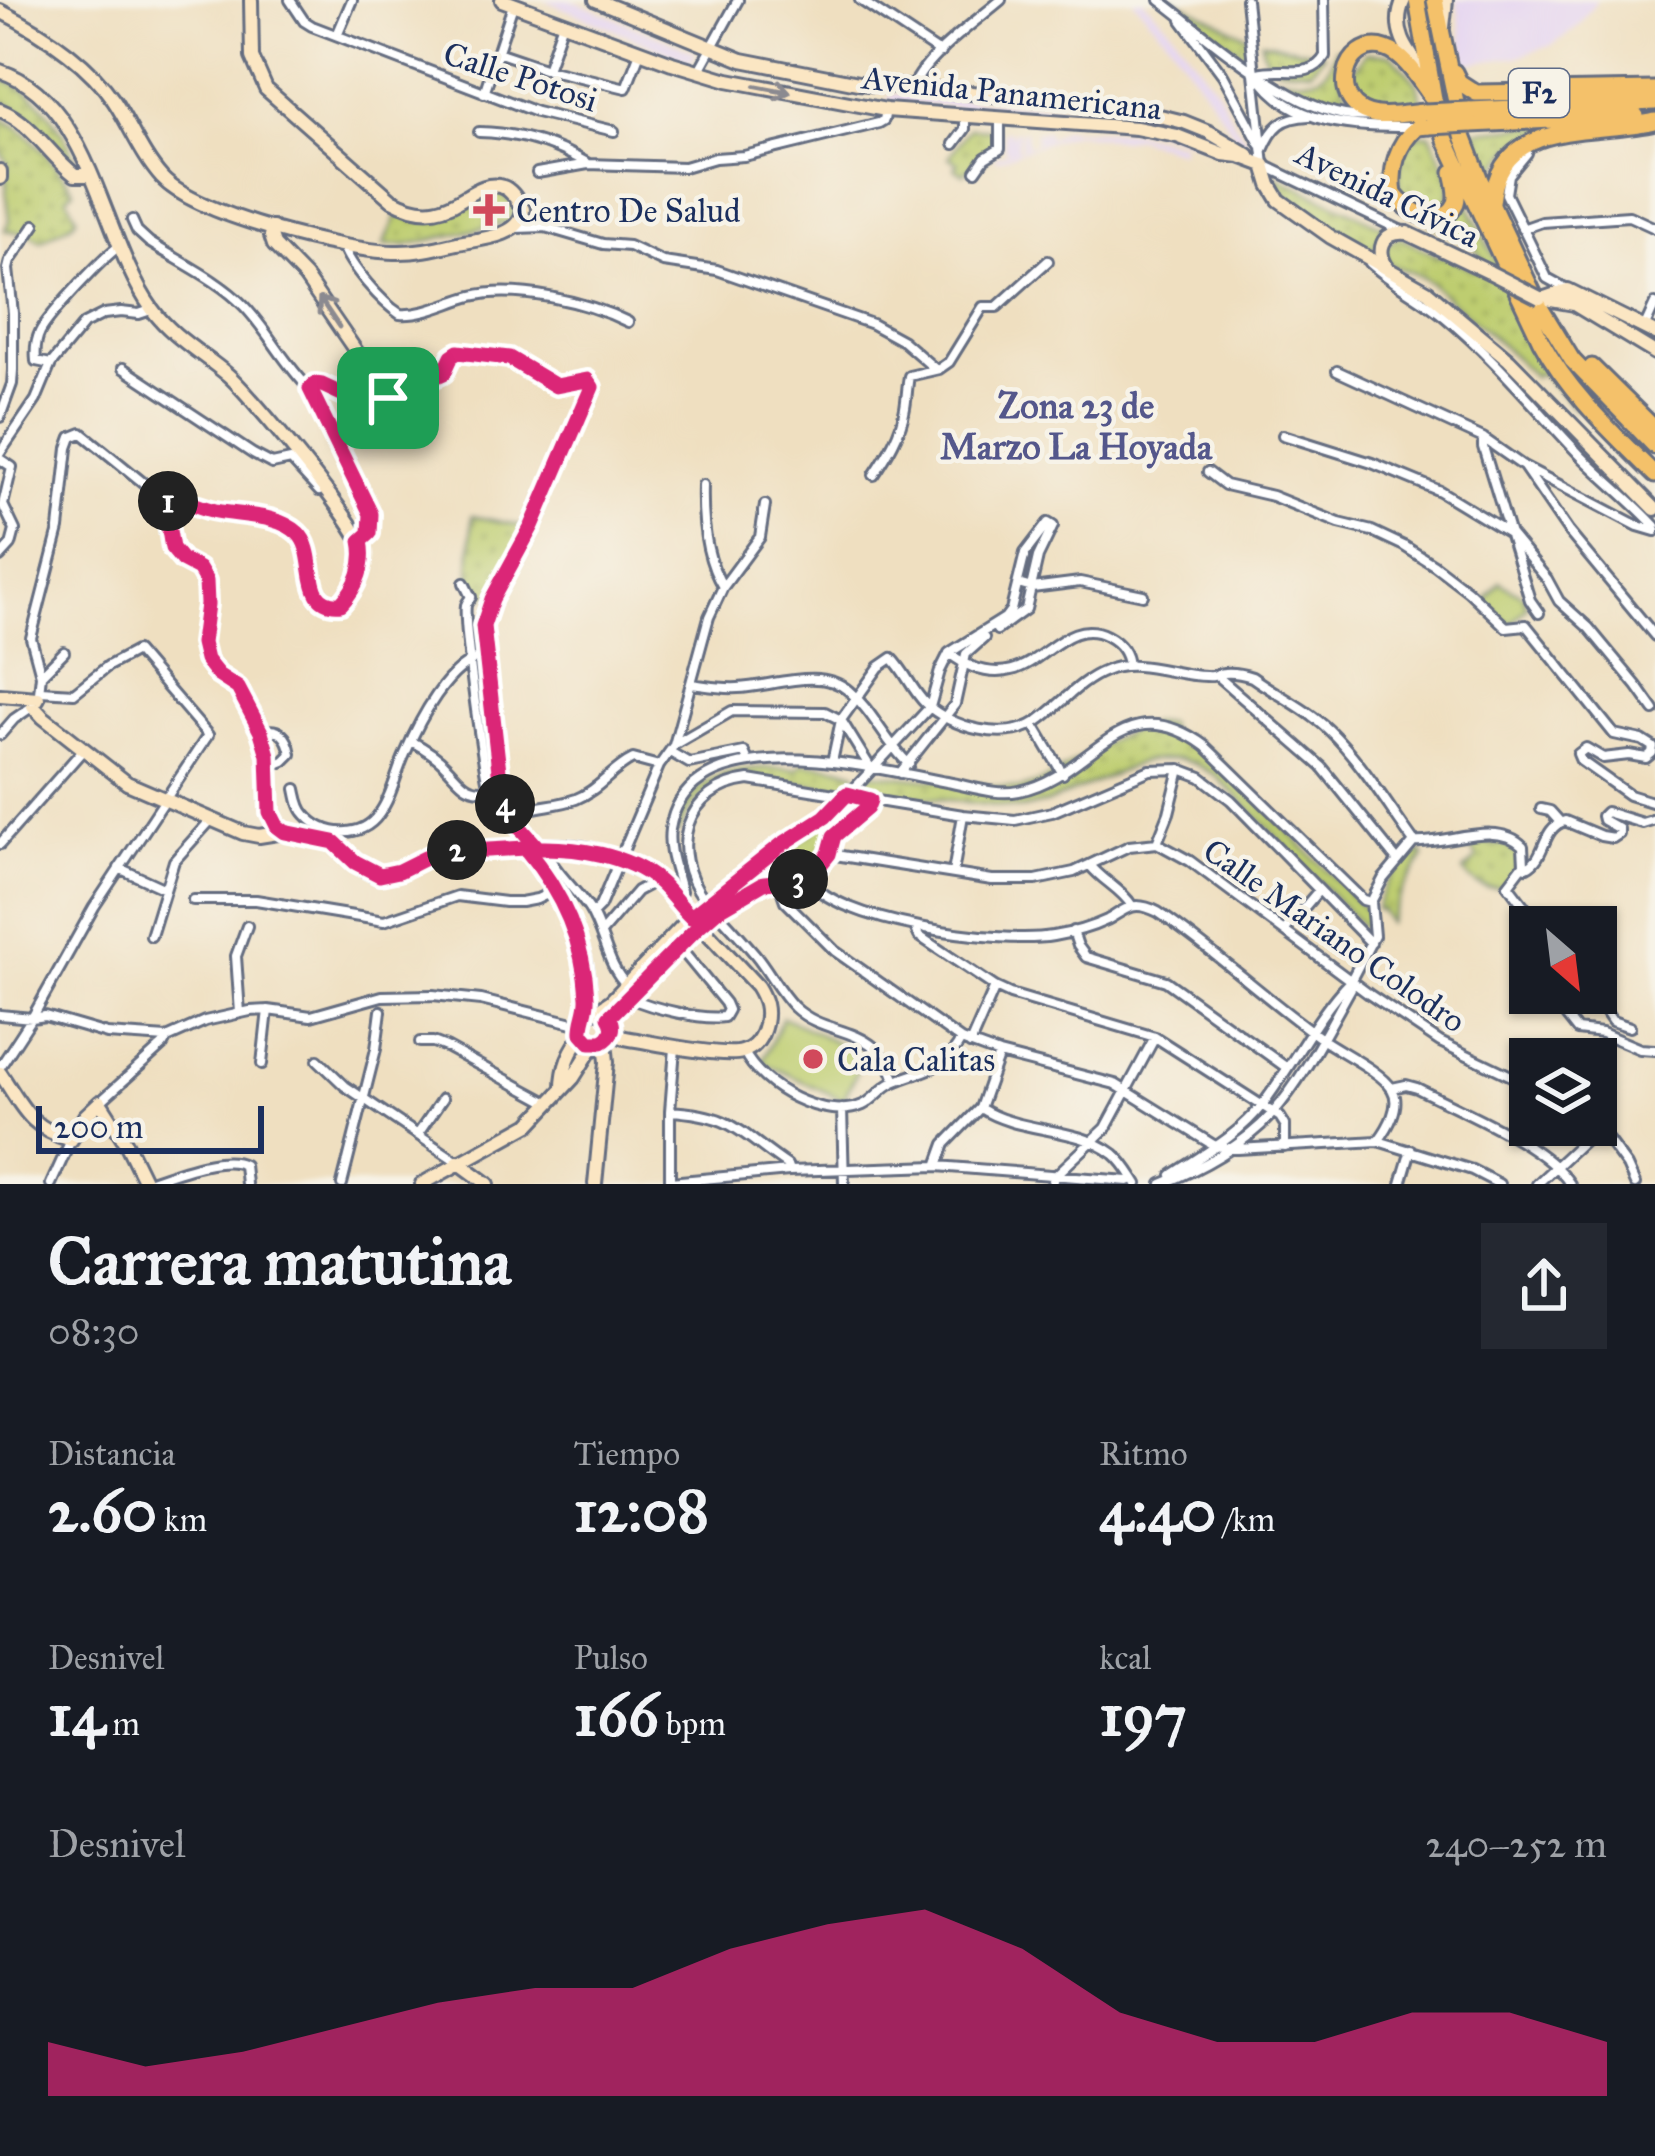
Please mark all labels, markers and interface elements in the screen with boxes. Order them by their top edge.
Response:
street label: Calle Potosi [439,33,603,121]
street label: Avenida Panamericana [858,57,1164,129]
road number: F2 [1509,69,1569,117]
one-way arrow [752,78,791,101]
street label: Avenida Cívica [1288,133,1486,256]
place label: Centro De Salud [516,191,741,231]
marker: Centro De Salud [473,194,505,226]
one-way arrow [317,295,342,329]
pin [337,347,439,449]
icon: arrive [355,365,421,431]
district label: Zona 23 de Marzo La Hoyada [940,384,1213,469]
pin: 1 [138,471,198,531]
text: 1 [161,481,175,521]
pin: 4 [475,774,535,834]
text: 4 [496,784,514,824]
pin: 2 [427,820,487,880]
text: 2 [449,830,465,870]
street label: Calle Mariano Colodro [1196,830,1473,1041]
pin: 3 [768,849,828,909]
text: 3 [791,859,805,899]
north arrow [1509,906,1617,1014]
map controls [1509,906,1617,1146]
button: layers [1509,1038,1617,1146]
place label: Cala Calitas [837,1040,995,1080]
marker: Cala Calitas [800,1046,826,1072]
scale bar [36,1100,264,1153]
text: 200 m [54,1107,144,1147]
text: Carrera matutina [48,1221,511,1302]
button: share [1481,1223,1607,1349]
text: 08:30 [48,1307,140,1355]
text: Distancia [48,1434,176,1474]
text: Tiempo [574,1434,680,1474]
text: Ritmo [1099,1434,1188,1474]
text: 2.60 [48,1474,157,1547]
text: 12:08 [574,1474,709,1547]
text: 4:40 [1099,1474,1216,1547]
text: km [157,1500,207,1540]
text: /km [1216,1500,1275,1540]
text: Desnivel [48,1638,164,1678]
text: Pulso [574,1638,648,1678]
text: kcal [1099,1638,1151,1678]
text: 14 [48,1678,105,1751]
text: 166 [574,1678,659,1751]
text: 197 [1099,1678,1187,1751]
text: m [105,1704,140,1744]
text: bpm [659,1704,726,1744]
text: Desnivel [48,1820,186,1868]
text: 240–252 m [1425,1820,1607,1868]

